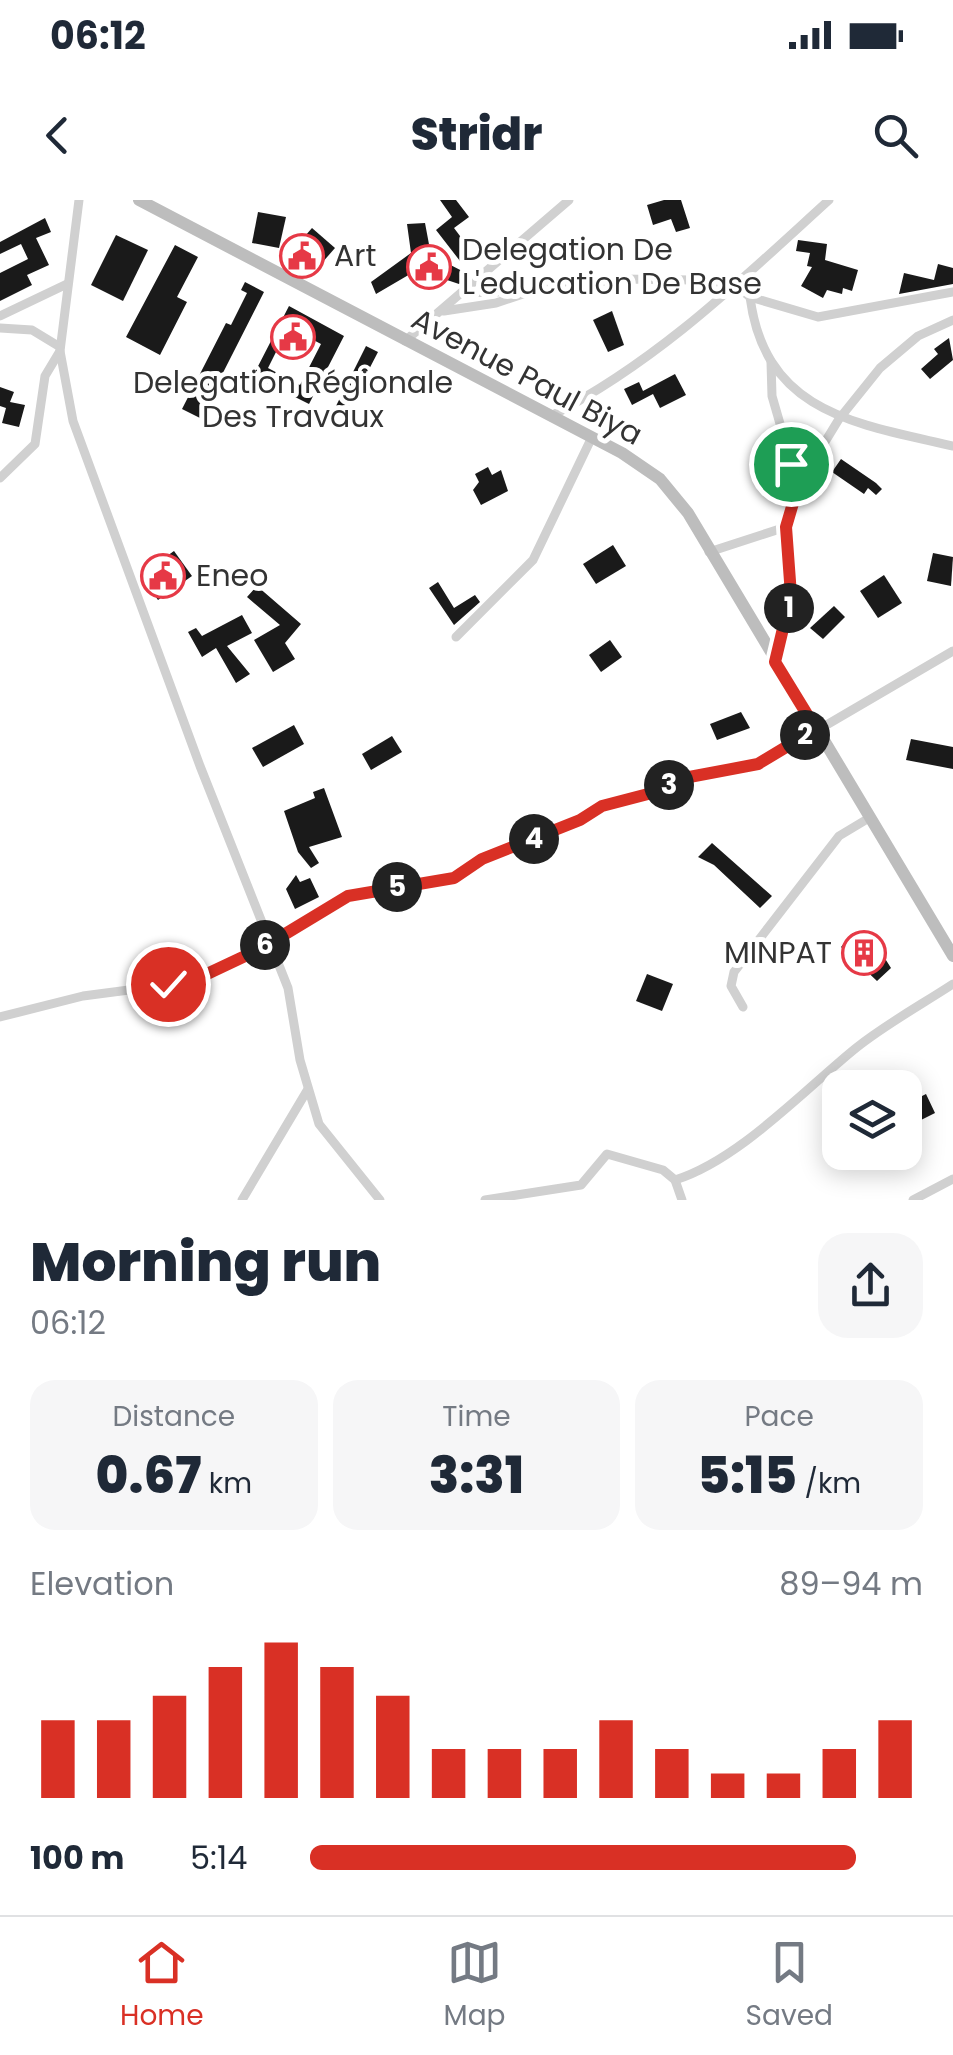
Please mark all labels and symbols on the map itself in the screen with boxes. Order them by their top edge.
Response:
place label: Delegation De L'education De Base [462,228,762,305]
public building icon: Art [279,233,325,279]
place label: Art [334,234,376,277]
public building icon: Delegation De L'education De Base [406,244,452,290]
street label: Avenue Paul Biya [404,298,650,456]
public building icon: Delegation Régionale Des Travaux [270,314,316,360]
place label: Delegation Régionale Des Travaux [133,361,453,438]
pin [749,422,834,507]
public building icon: Eneo [140,553,186,599]
place label: Eneo [196,554,268,597]
pin: 1 [764,583,814,633]
pin: 2 [780,710,830,760]
pin: 3 [644,760,694,810]
pin: 4 [509,814,559,864]
pin: 5 [372,862,422,912]
pin: 6 [240,920,290,970]
building icon: MINPAT [841,930,887,976]
place label: MINPAT [724,931,832,974]
pin [126,942,211,1027]

